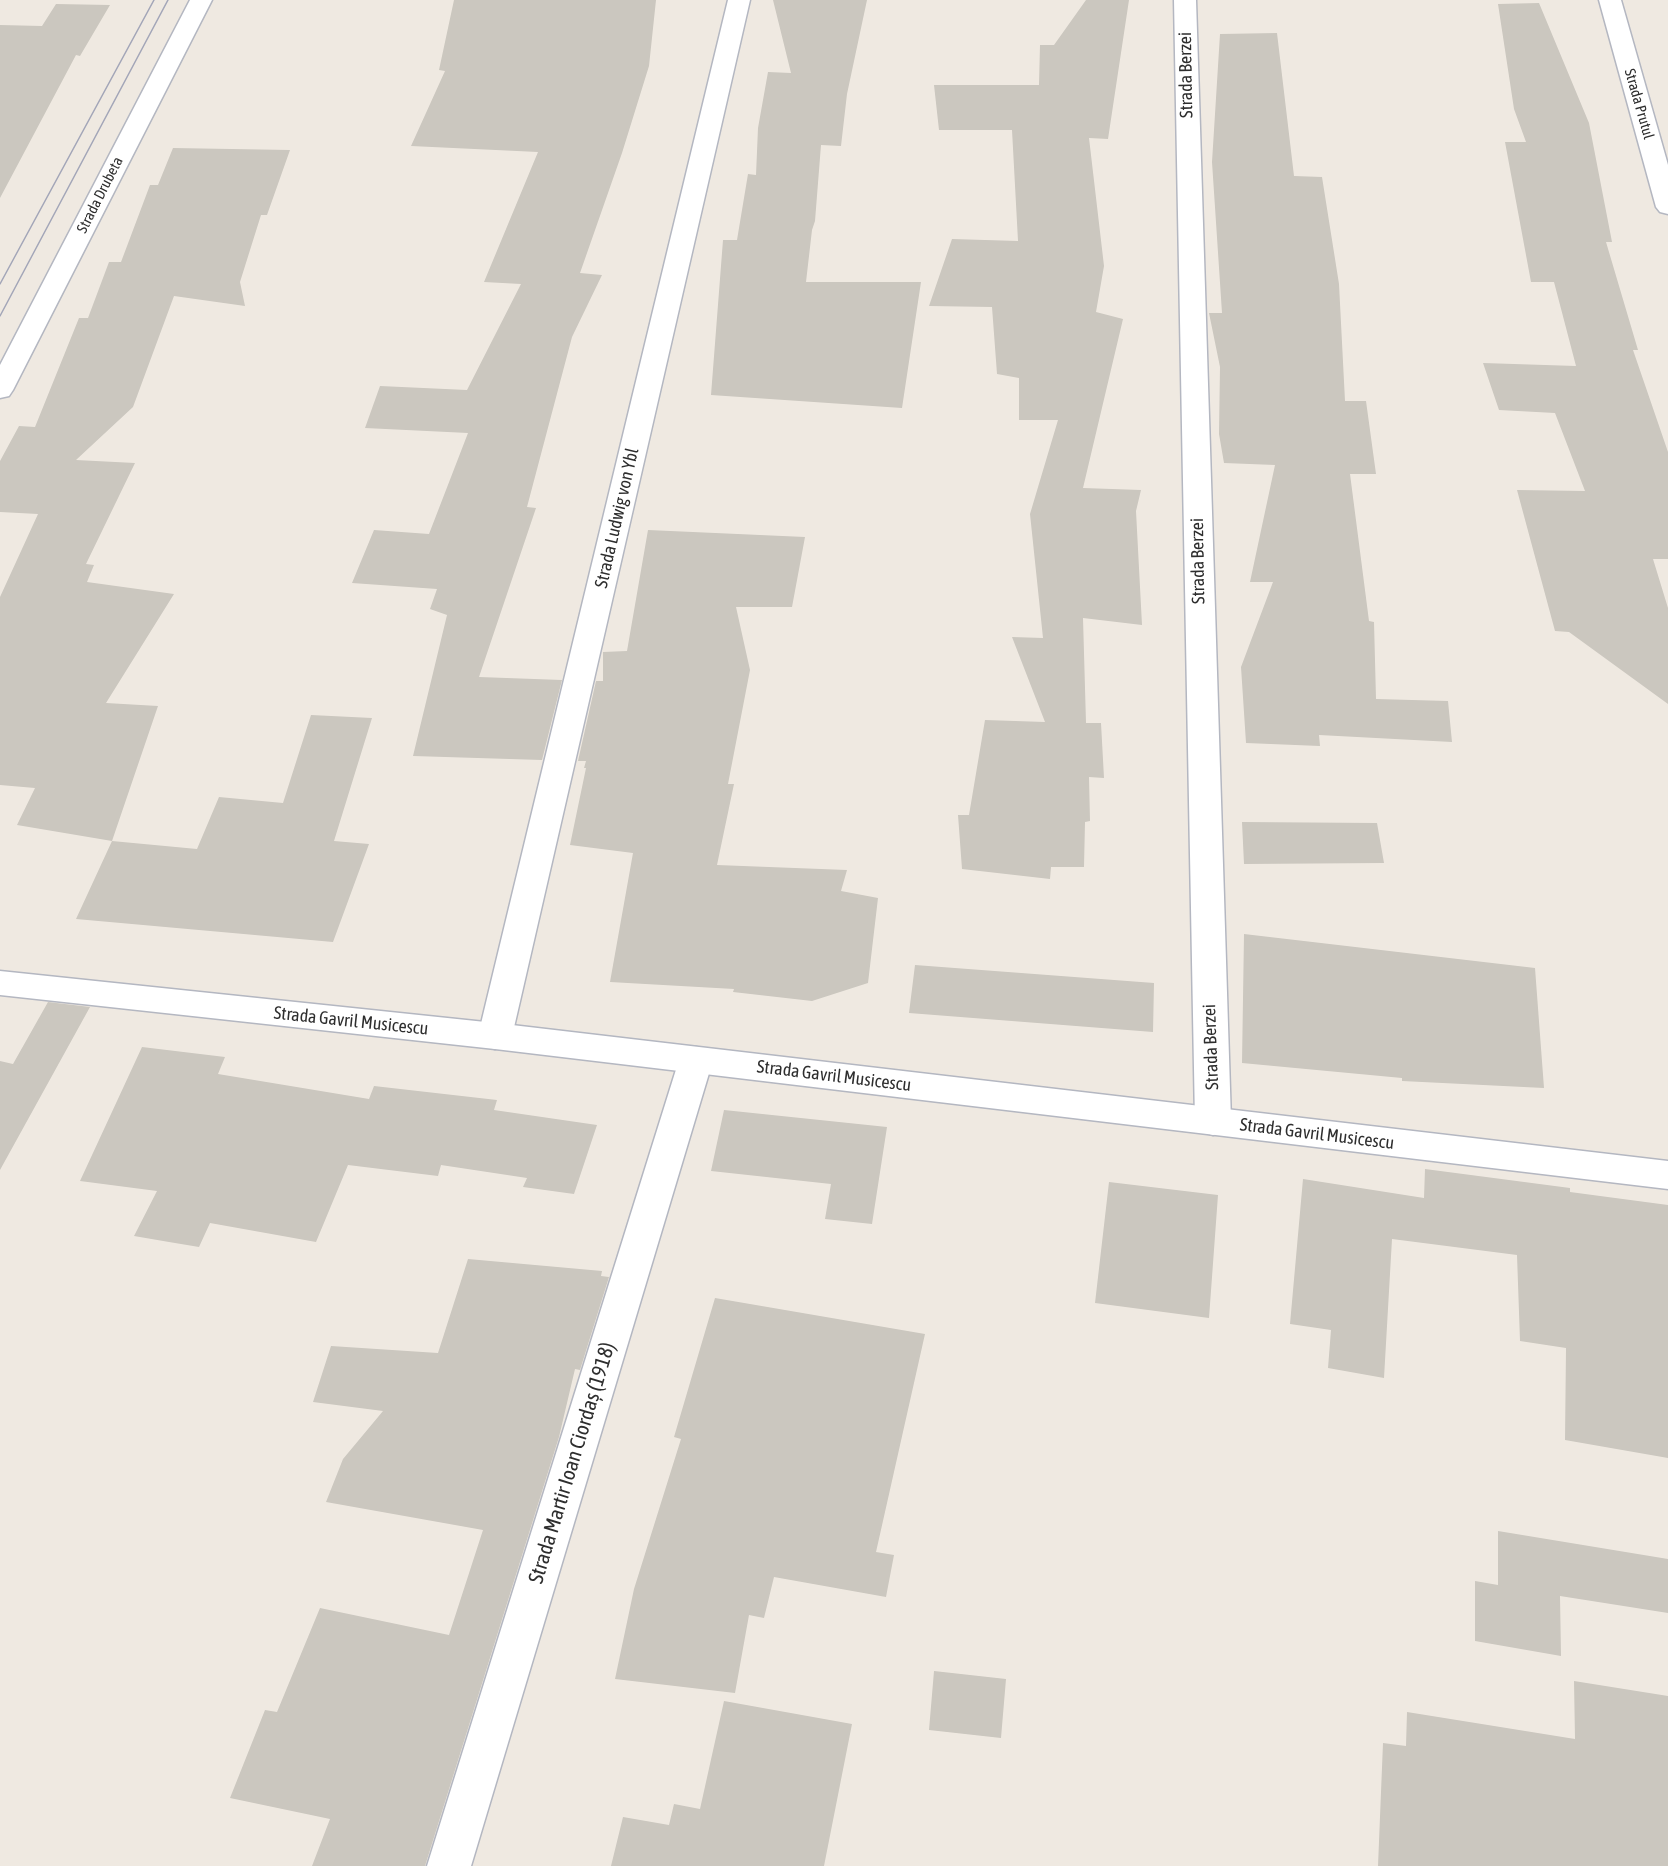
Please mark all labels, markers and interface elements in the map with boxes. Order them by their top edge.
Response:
street label: Strada Berzei [1174,32,1198,118]
street label: Strada Prutul [1620,67,1658,141]
street label: Strada Drubeta [73,154,127,236]
street label: Strada Ludwig von Ybl [590,446,644,590]
street label: Strada Berzei [1186,518,1210,604]
street label: Strada Gavril Musicescu [273,1002,429,1040]
street label: Strada Berzei [1199,1004,1223,1090]
street label: Strada Gavril Musicescu [756,1056,912,1096]
street label: Strada Gavril Musicescu [1239,1114,1395,1154]
street label: Strada Martir Ioan Ciordaș (1918) [523,1339,621,1587]

